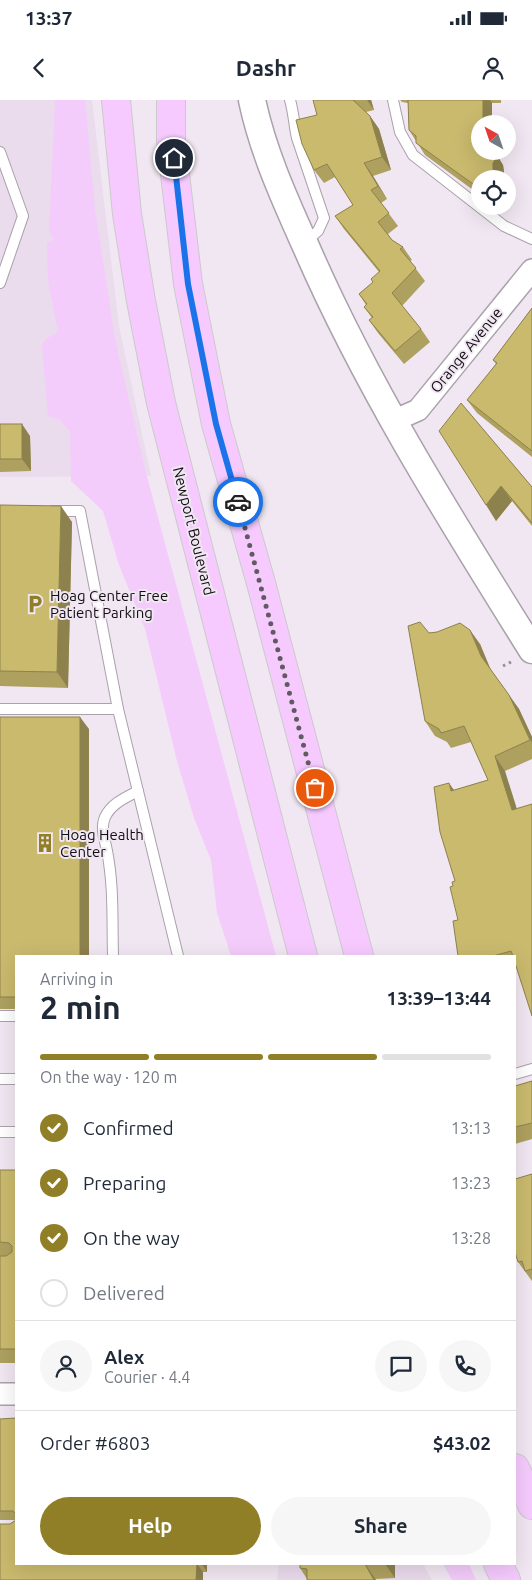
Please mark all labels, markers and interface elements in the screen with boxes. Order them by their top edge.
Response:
text: 13:37 [25,7,73,29]
icon: back [25,54,53,82]
icon: person [479,54,507,82]
text: Dashr [236,55,296,80]
north arrow [471,115,516,160]
map controls [471,115,516,215]
pin [153,137,195,179]
icon: home [160,144,188,172]
button: locate [471,170,516,215]
street label: Orange Avenue [427,304,505,396]
street label: Newport Boulevard [170,465,218,597]
courier [213,477,263,527]
icon: car [224,488,252,516]
place label: Hoag Center Free Patient Parking [50,587,168,621]
parking icon: Hoag Center Free Patient Parking [24,593,46,615]
pin [294,767,336,809]
icon: bag [301,774,329,802]
place label: Hoag Health Center [60,826,144,860]
building icon: Hoag Health Center [34,832,56,854]
text: Arriving in [40,970,113,988]
text: 13:39–13:44 [386,987,491,1009]
text: 2 min [40,989,121,1025]
text: On the way · 120 m [40,1068,177,1086]
icon: check [40,1114,68,1142]
text: Confirmed [83,1117,174,1139]
text: 13:13 [451,1119,491,1137]
icon: check [40,1169,68,1197]
text: Preparing [83,1172,167,1194]
text: 13:23 [451,1174,491,1192]
icon: check [40,1224,68,1252]
text: On the way [83,1227,180,1249]
text: 13:28 [451,1229,491,1247]
text: Delivered [83,1282,165,1304]
button: person [40,1340,92,1392]
button: chat [375,1340,427,1392]
button: phone [439,1340,491,1392]
text: Alex [104,1346,144,1368]
text: Courier · 4.4 [104,1368,190,1386]
text: Order #6803 [40,1432,150,1454]
text: $43.02 [433,1432,491,1454]
button: Help [40,1497,261,1555]
button: Share [271,1497,491,1555]

